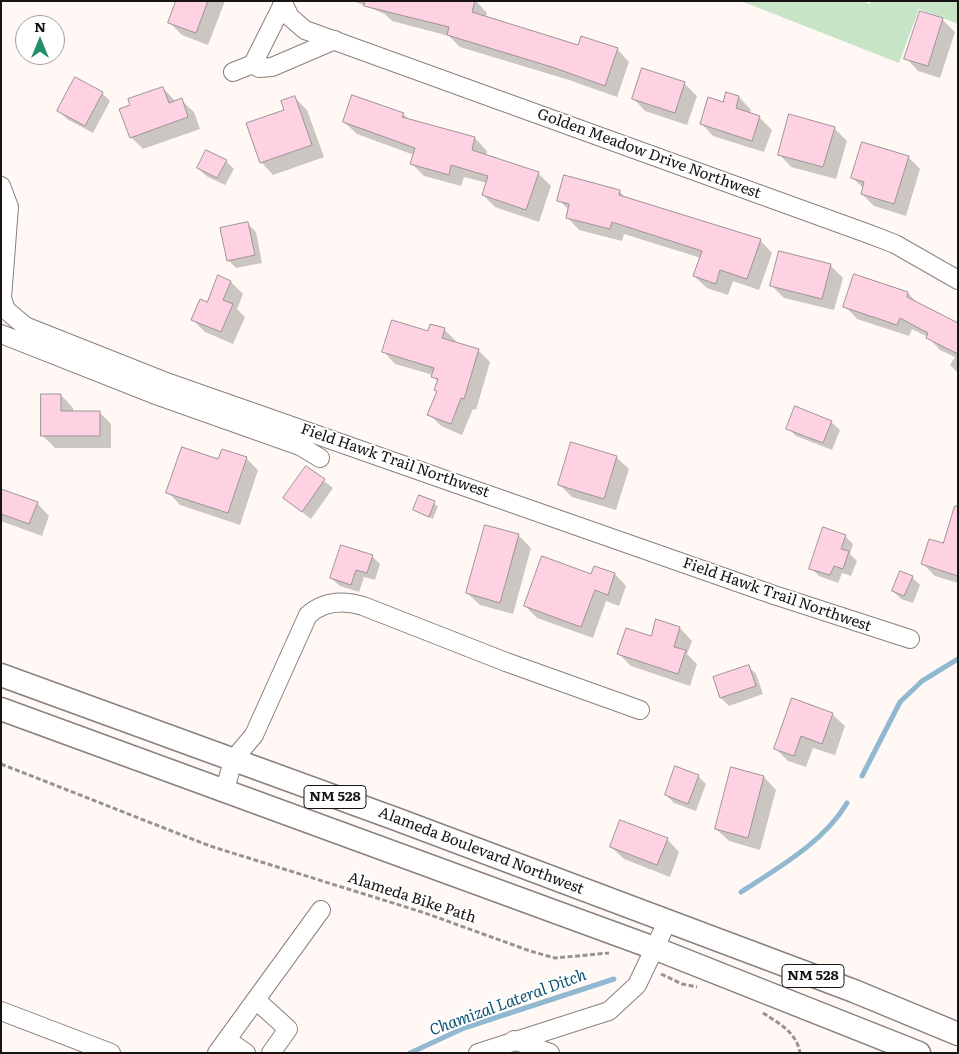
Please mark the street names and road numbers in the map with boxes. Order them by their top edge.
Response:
street label: Golden Meadow Drive Northwest [535,105,763,203]
street label: Field Hawk Trail Northwest [298,420,492,502]
street label: Field Hawk Trail Northwest [680,554,874,636]
road number: NM 528 [304,786,366,809]
street label: Alameda Boulevard Northwest [376,803,586,899]
street label: Alameda Bike Path [346,869,478,927]
road number: NM 528 [782,964,844,988]

